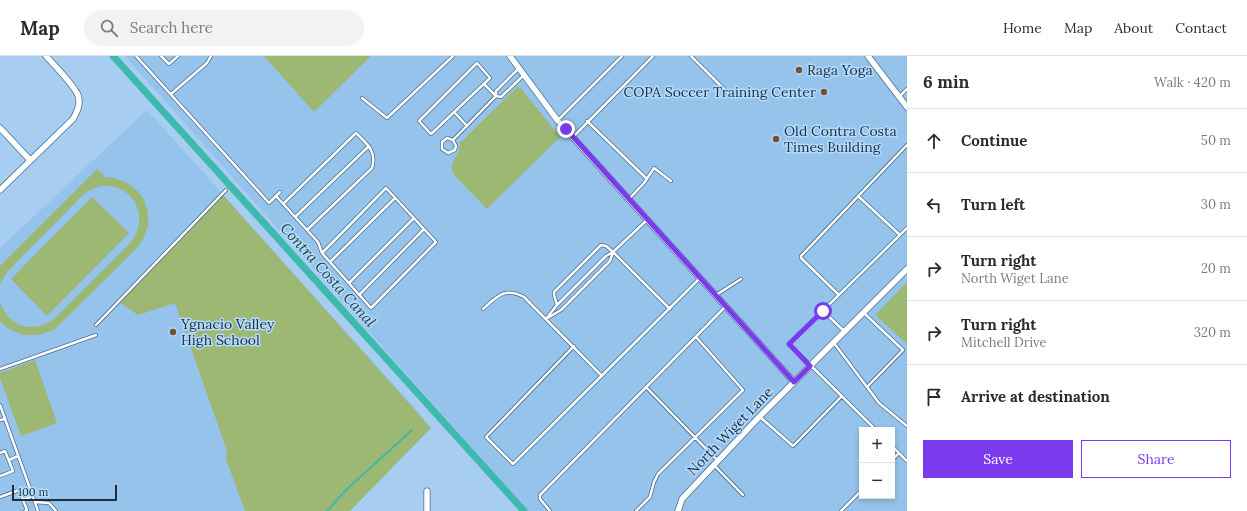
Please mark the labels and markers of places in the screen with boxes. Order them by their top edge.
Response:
place label: Raga Yoga [807,61,873,79]
marker: Raga Yoga [794,65,804,75]
place label: COPA Soccer Training Center [624,83,816,101]
marker: COPA Soccer Training Center [819,87,829,97]
place label: Old Contra Costa Times Building [784,122,897,156]
marker: Old Contra Costa Times Building [771,134,781,144]
place label: Ygnacio Valley High School [180,315,275,349]
marker: Ygnacio Valley High School [168,327,178,337]

